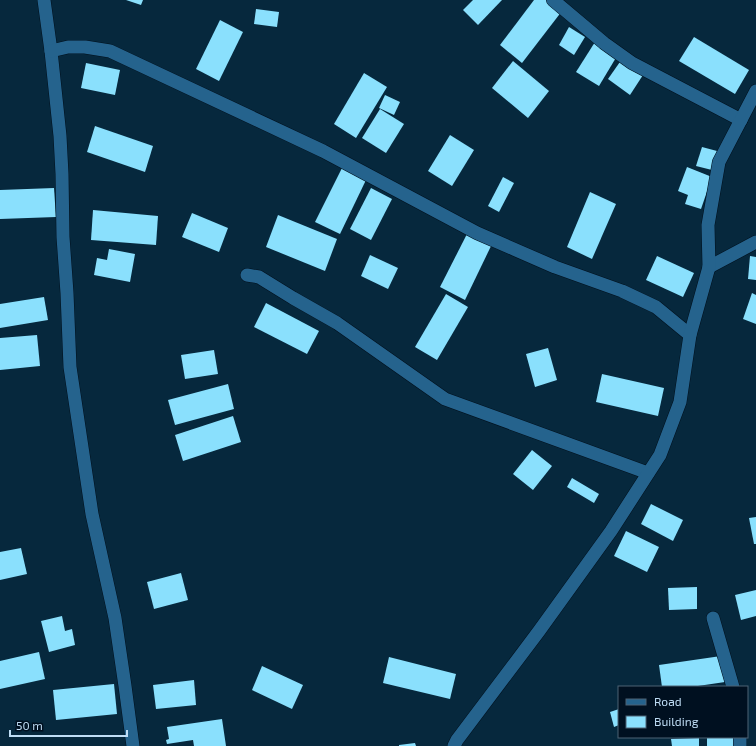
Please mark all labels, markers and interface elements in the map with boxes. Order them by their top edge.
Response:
legend [618,686,748,738]
text: Road [654,694,682,708]
scale bar [10,712,127,738]
text: Building [654,714,699,728]
text: 50 m [16,718,43,732]

